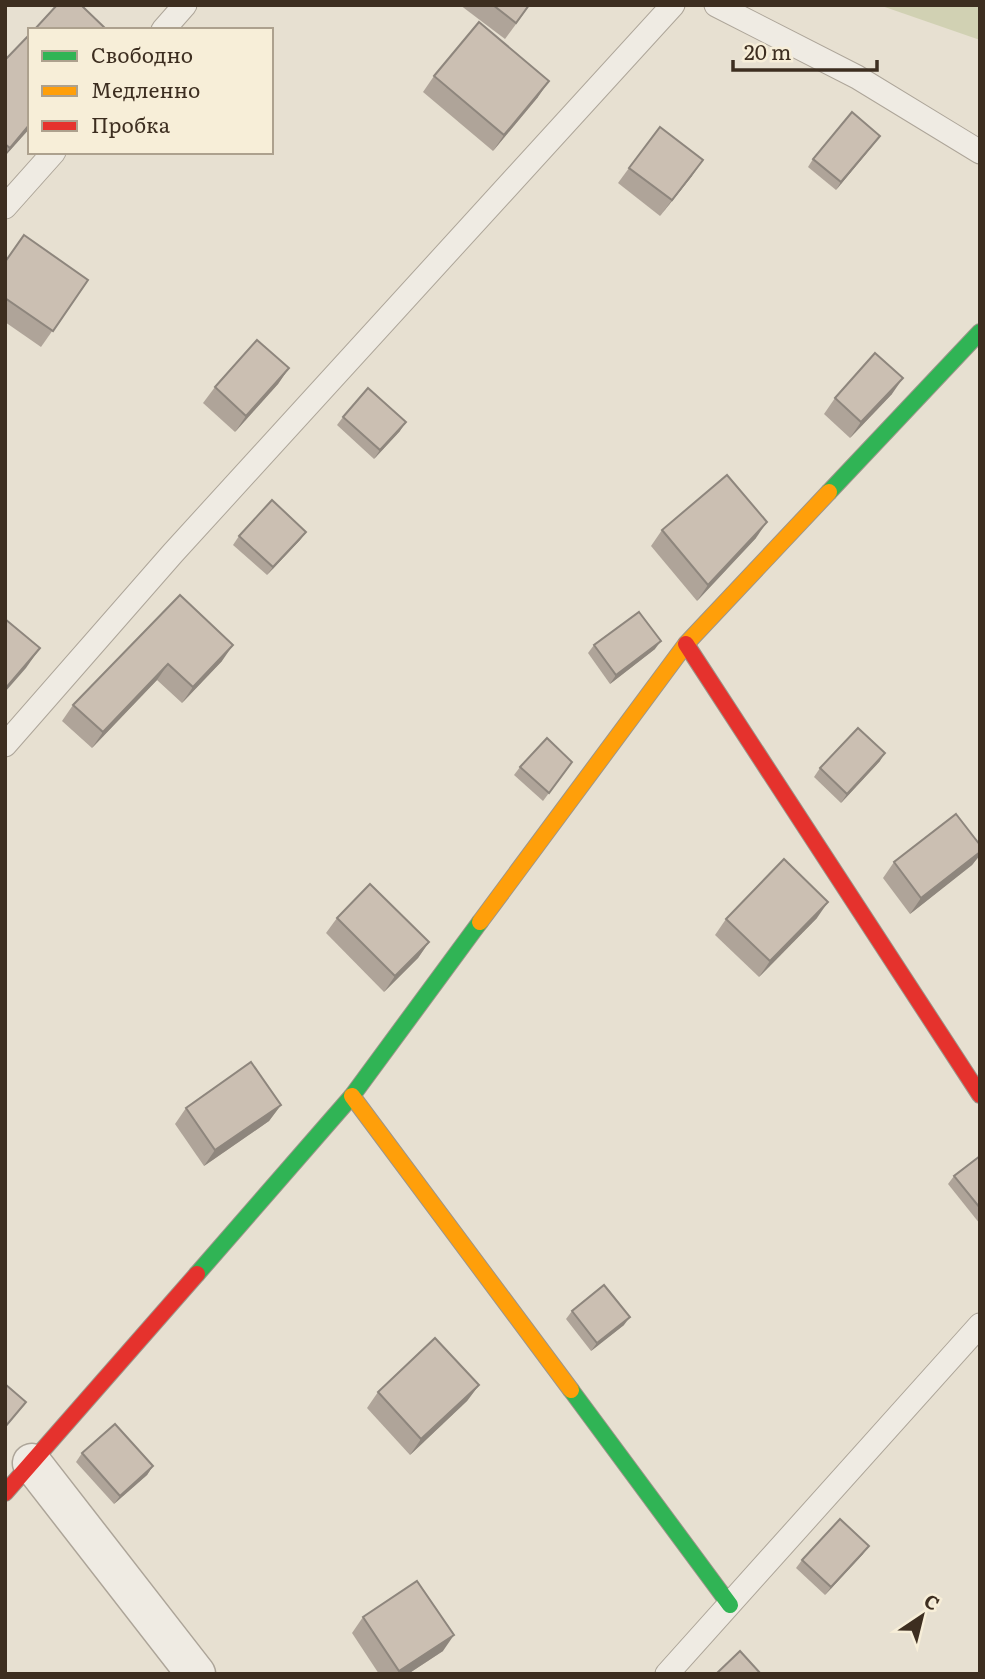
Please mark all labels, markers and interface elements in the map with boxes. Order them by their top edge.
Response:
legend [28,28,273,154]
scale bar [733,28,876,72]
text: 20 m [744,35,791,66]
text: Свободно [91,38,193,69]
text: Медленно [91,73,200,104]
text: Пробка [91,108,171,139]
north arrow [887,1581,957,1651]
text: С [919,1586,946,1617]

